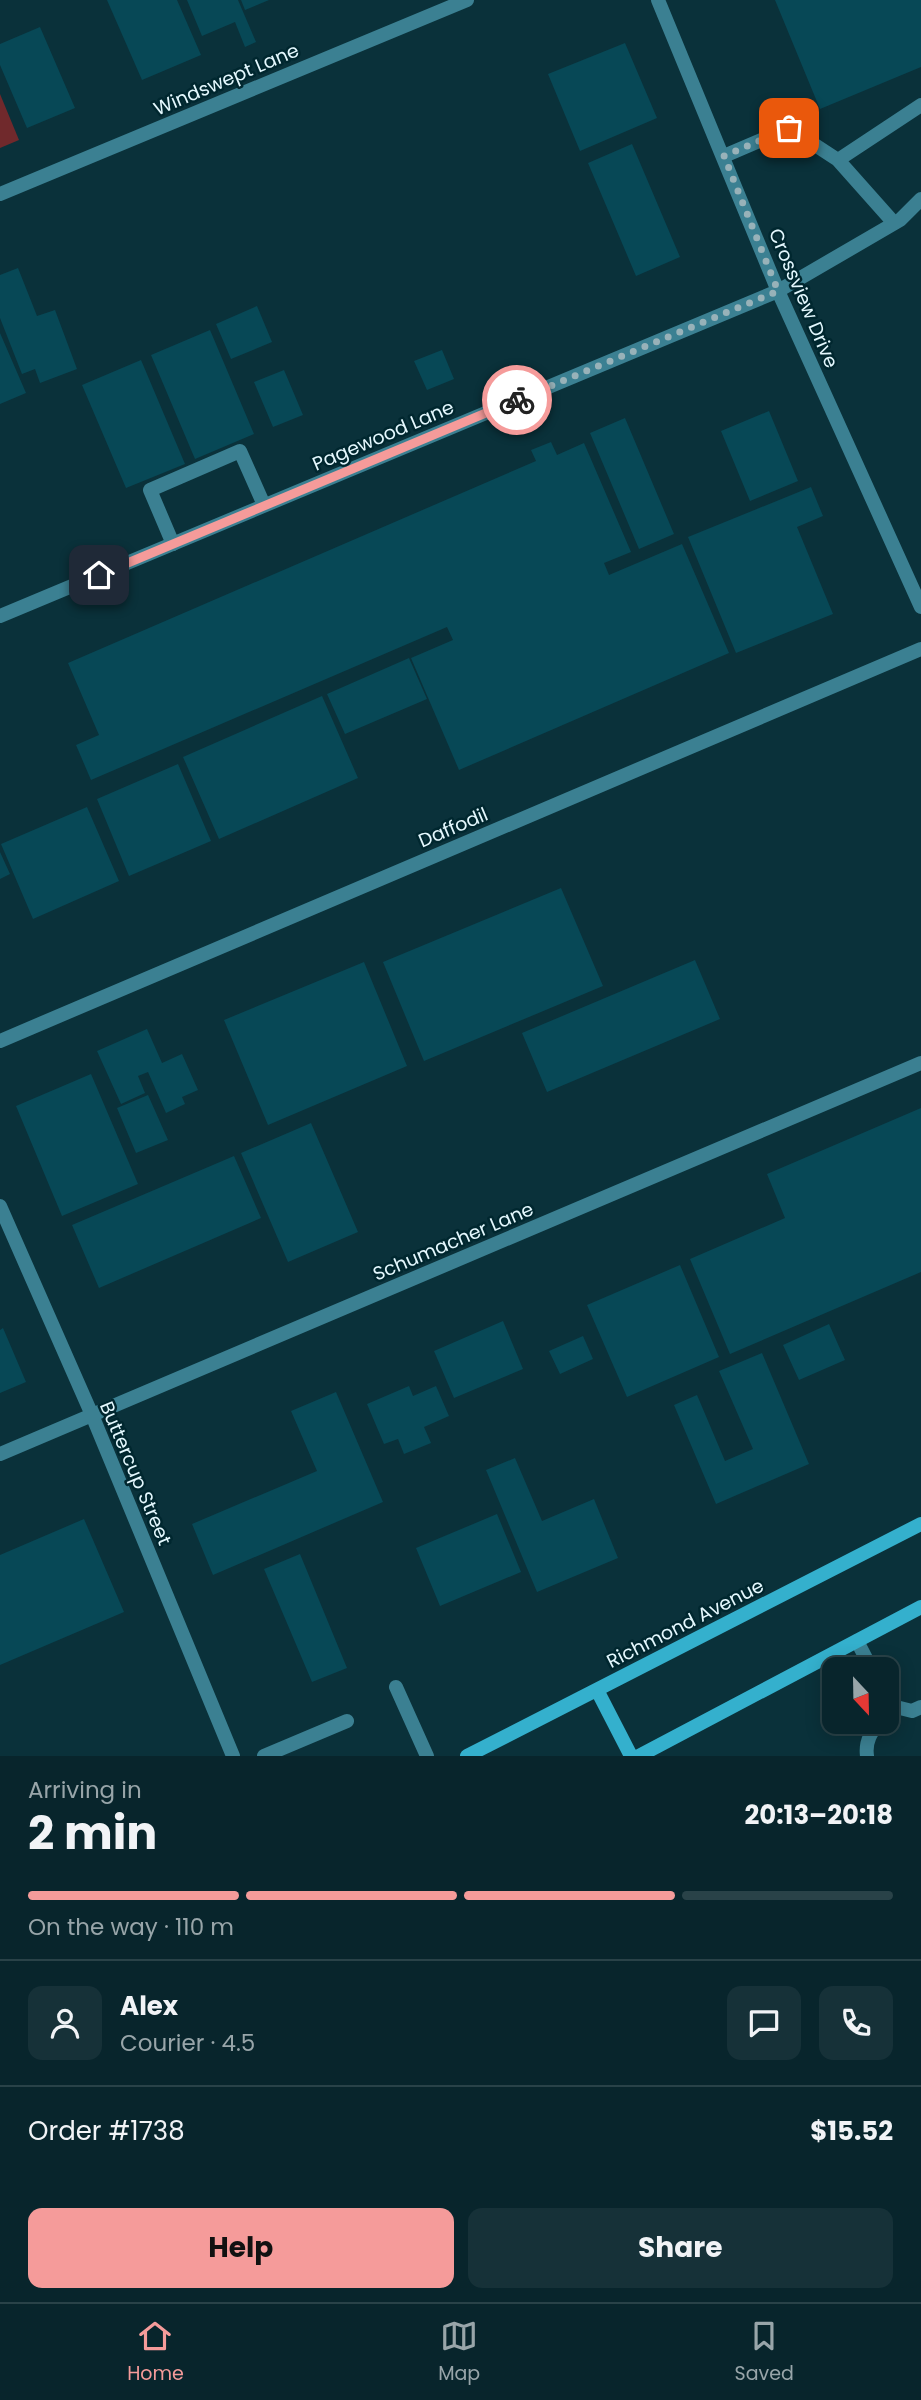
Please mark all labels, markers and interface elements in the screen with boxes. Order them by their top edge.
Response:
street label: Windswept Lane [149,37,303,122]
pin [759,98,819,158]
icon: bag [770,109,808,147]
street label: Crossview Drive [762,224,845,372]
courier [482,365,552,435]
icon: bike [498,381,536,419]
street label: Pagewood Lane [308,393,458,477]
pin [69,545,129,605]
icon: home [80,556,118,594]
street label: Daffodil [414,801,492,854]
street label: Schumacher Lane [369,1195,538,1287]
street label: Buttercup Street [93,1397,178,1549]
street label: Richmond Avenue [602,1572,768,1675]
north arrow [822,1657,900,1734]
map controls [822,1657,899,1734]
text: Arriving in [28,1774,142,1806]
text: 20:13–20:18 [744,1797,893,1833]
text: 2 min [28,1801,157,1865]
text: On the way · 110 m [28,1911,234,1943]
button: person [28,1986,102,2060]
button: chat [727,1986,801,2060]
button: phone [819,1986,893,2060]
text: Alex [120,1988,178,2024]
text: Courier · 4.5 [120,2027,255,2059]
text: Order #1738 [28,2113,185,2149]
text: $15.52 [810,2113,893,2149]
button: Help [28,2208,454,2288]
button: Share [468,2208,893,2288]
tab: Home [127,2317,184,2388]
tab: Map [438,2317,480,2388]
tab: Saved [735,2317,794,2388]

